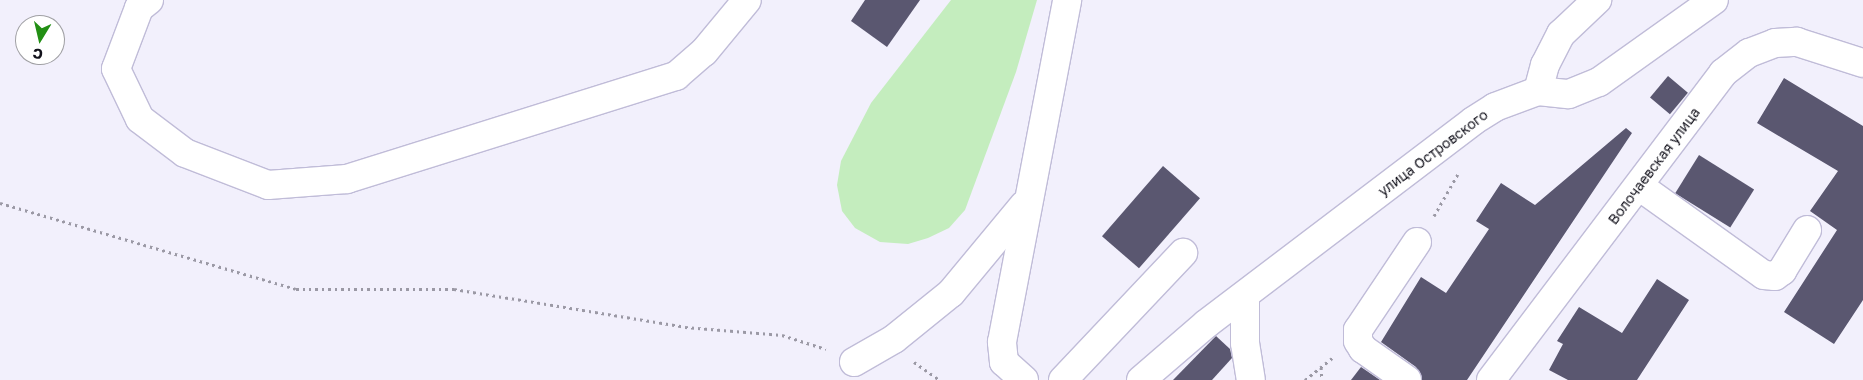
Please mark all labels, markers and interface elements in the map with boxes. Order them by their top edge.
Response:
north arrow [15,15,65,65]
text: С [31,45,44,63]
street label: Волочаевская улица [1605,104,1703,228]
street label: улица Островского [1375,106,1491,200]

